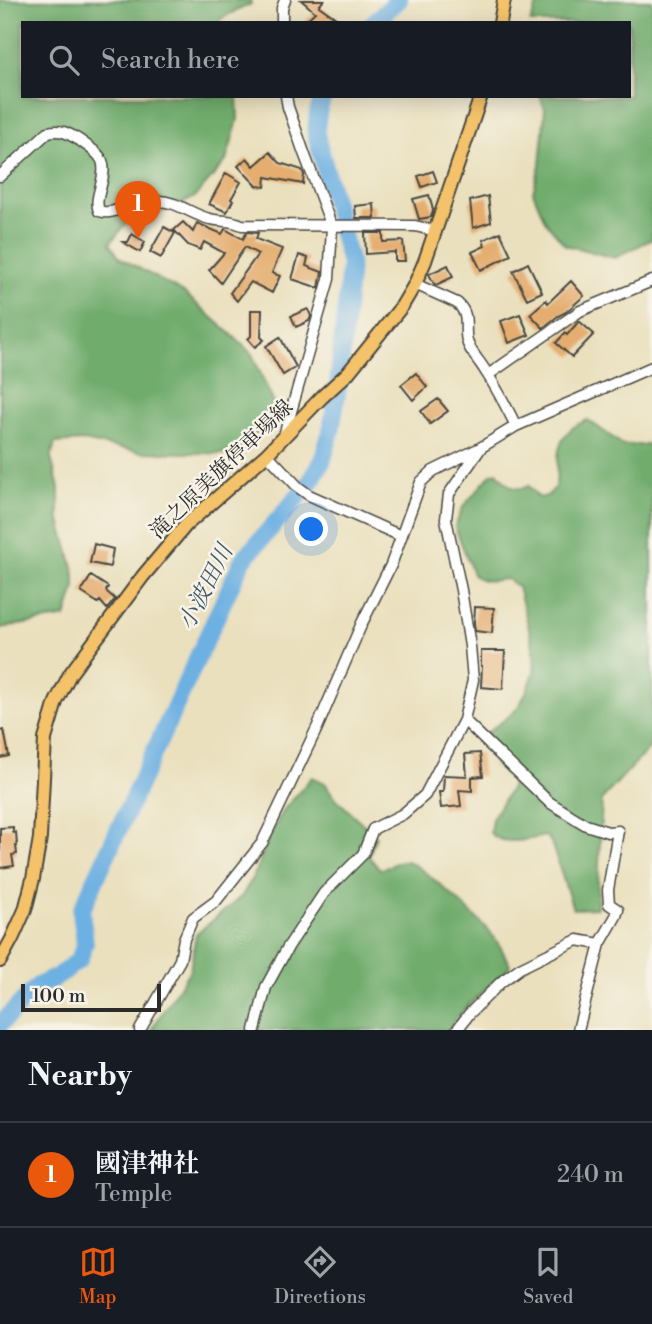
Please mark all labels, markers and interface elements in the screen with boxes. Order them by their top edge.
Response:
search box [21,21,631,98]
icon: search [45,41,83,79]
text: Search here [101,44,240,76]
pin: 1 [115,181,161,239]
street label: 滝之原美旗停車場線 [145,395,299,545]
your location [294,512,328,546]
water label: 小波田川 [173,537,241,635]
scale bar [21,981,161,1013]
text: 100 m [32,984,85,1008]
text: Nearby [28,1057,132,1095]
text: 國津神社 [95,1148,199,1180]
text: 1 [45,1161,57,1189]
text: 240 m [557,1161,624,1189]
text: Temple [95,1180,173,1208]
tab: Map [79,1243,117,1309]
tab: Directions [274,1243,366,1309]
tab: Saved [523,1243,573,1309]

